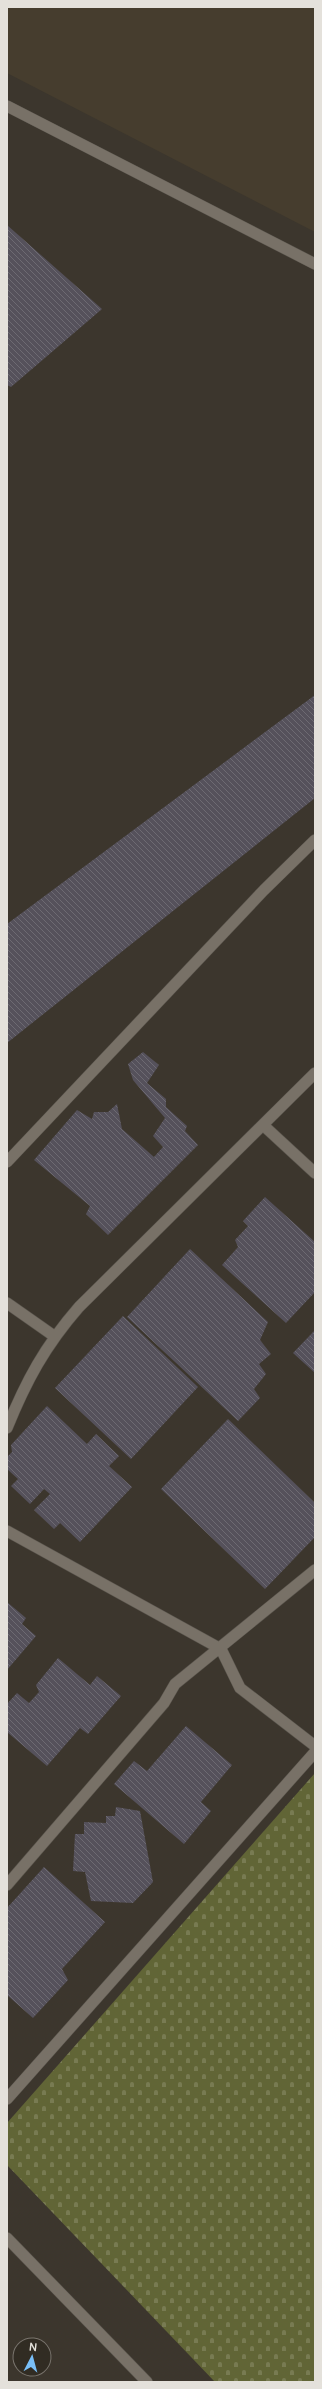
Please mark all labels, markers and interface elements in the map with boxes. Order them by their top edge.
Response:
north arrow [12,2337,52,2377]
text: N [28,2339,38,2354]

